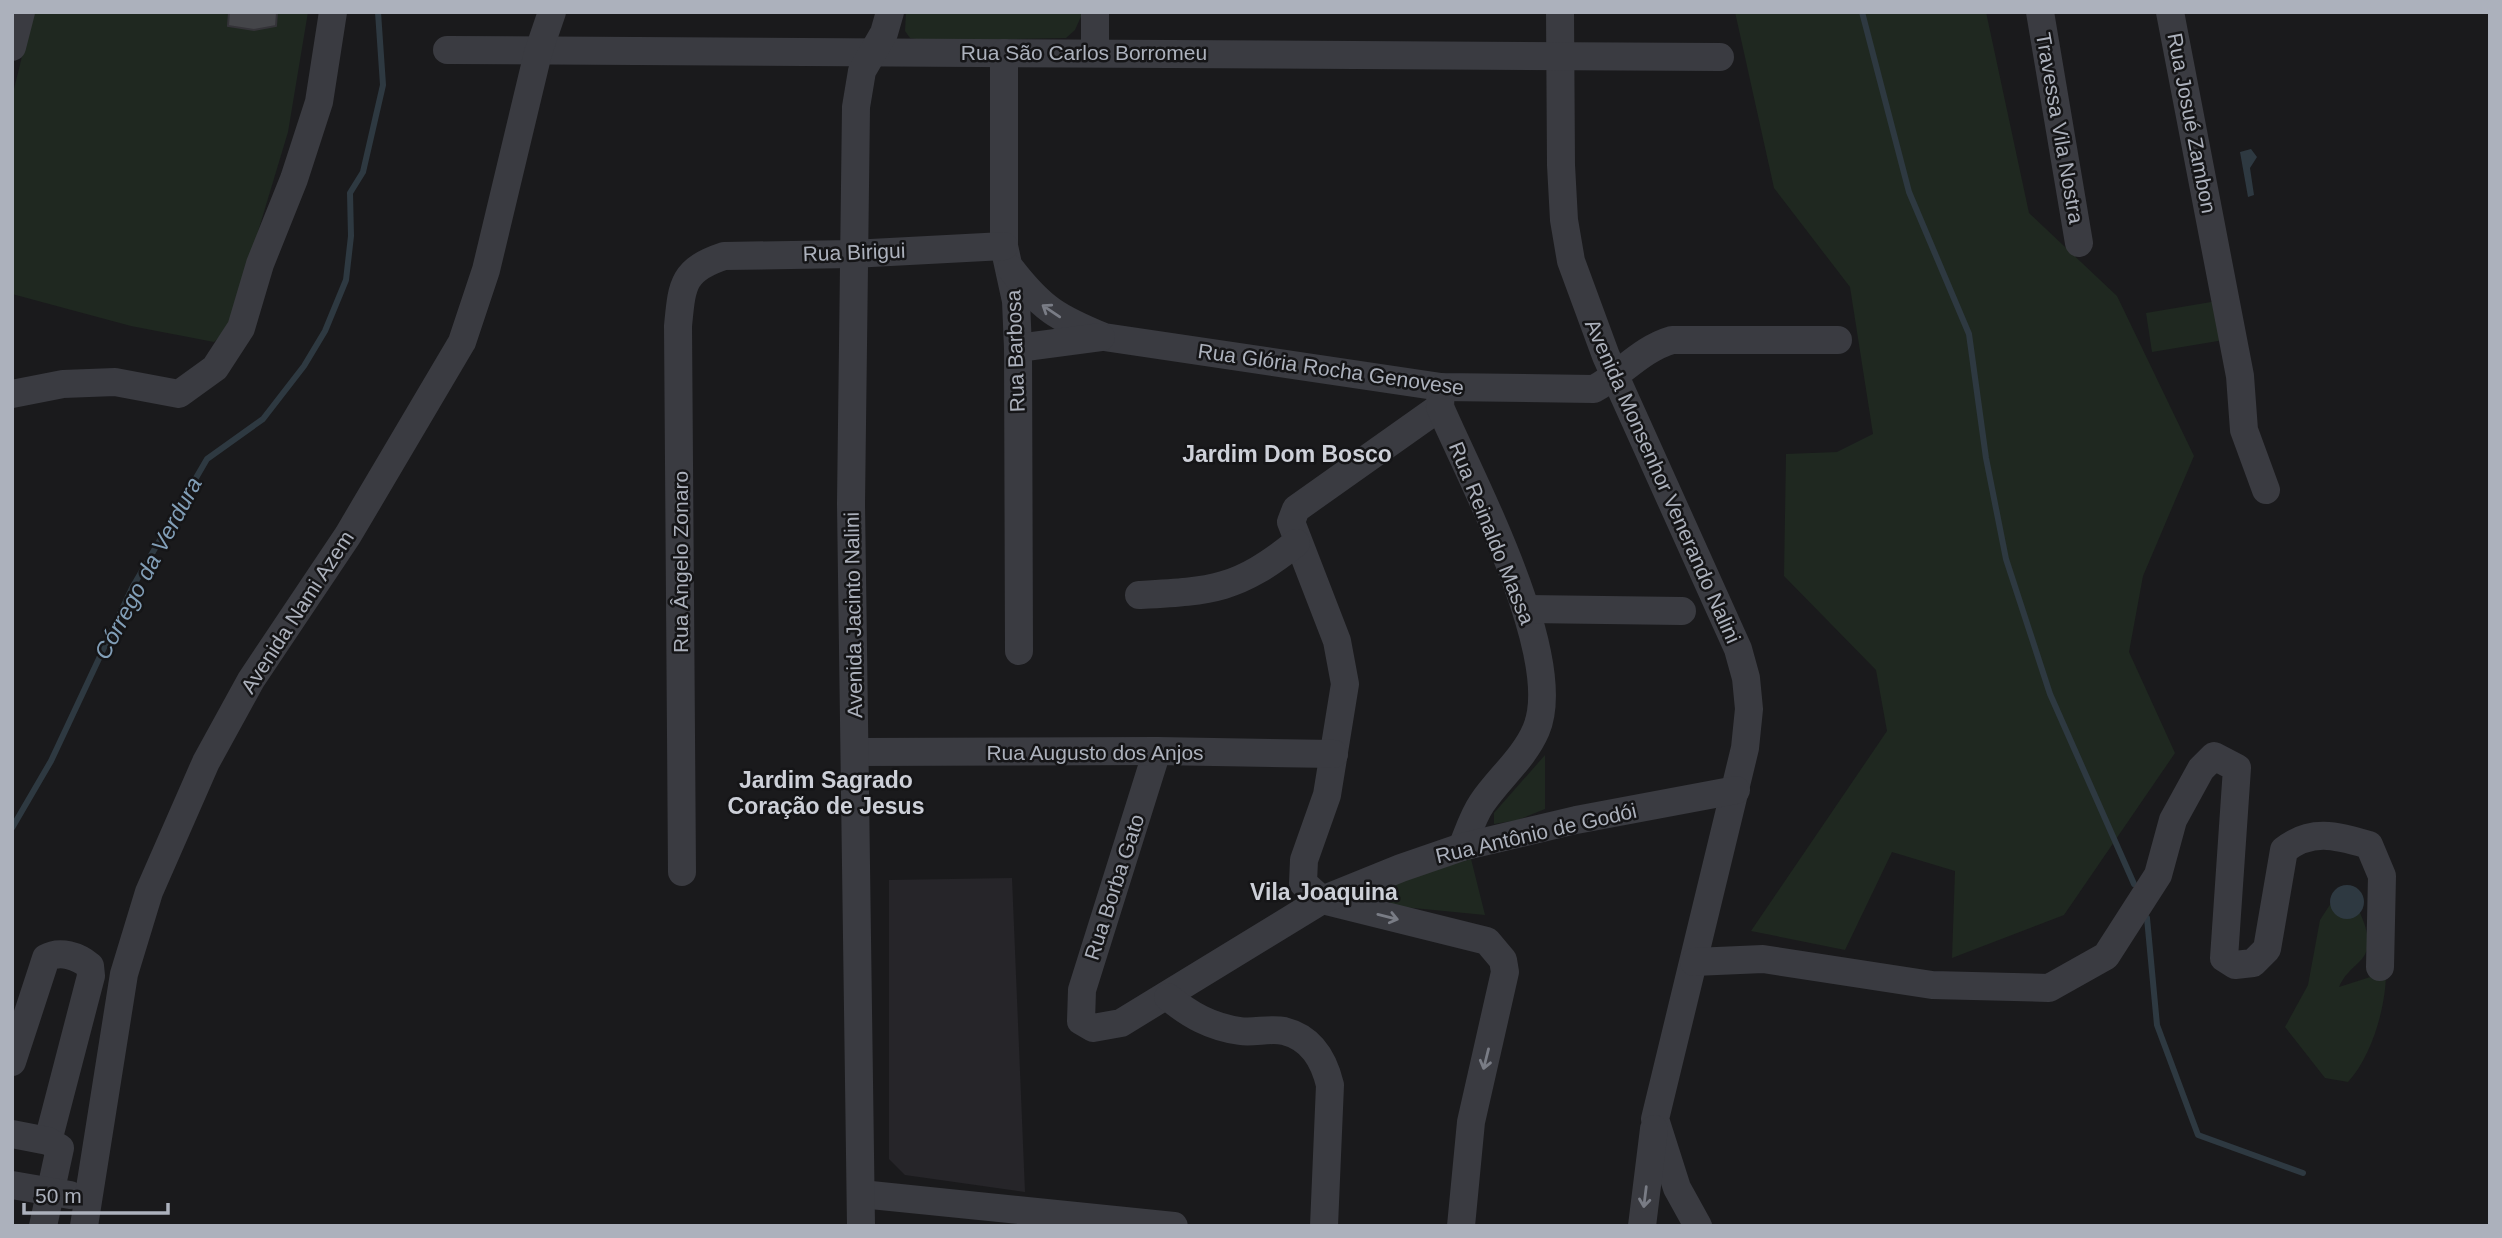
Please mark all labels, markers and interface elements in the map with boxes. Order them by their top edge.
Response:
street label: Travessa Vila Nostra [2032,31,2088,226]
street label: Rua Josué Zambon [2163,31,2221,215]
street label: Rua São Carlos Borromeu [961,41,1207,64]
street label: Rua Birigui [802,239,906,265]
street label: Rua Barbosa [1001,289,1029,413]
one-way arrow [1042,304,1061,318]
street label: Avenida Monsenhor Venerando Nalini [1581,315,1745,647]
street label: Rua Glória Rocha Genovese [1196,339,1466,399]
street label: Rua Reinaldo Massa [1445,438,1539,628]
district label: Jardim Dom Bosco [1182,441,1392,467]
street label: Rua Ângelo Zonaro [669,471,692,653]
water label: Córrego da Verdura [89,473,207,663]
street label: Avenida Jacinto Nalini [840,512,866,718]
street label: Avenida Nami Azem [236,527,358,697]
street label: Rua Augusto dos Anjos [986,741,1204,764]
district label: Jardim Sagrado Coração de Jesus [728,767,924,819]
street label: Rua Antônio de Godói [1433,799,1639,867]
street label: Rua Borba Gato [1080,811,1148,963]
district label: Vila Joaquina [1250,879,1398,905]
one-way arrow [1376,911,1399,924]
one-way arrow [1479,1047,1492,1069]
scale bar [24,1172,168,1216]
text: 50 m [35,1184,82,1207]
one-way arrow [1639,1185,1652,1208]

